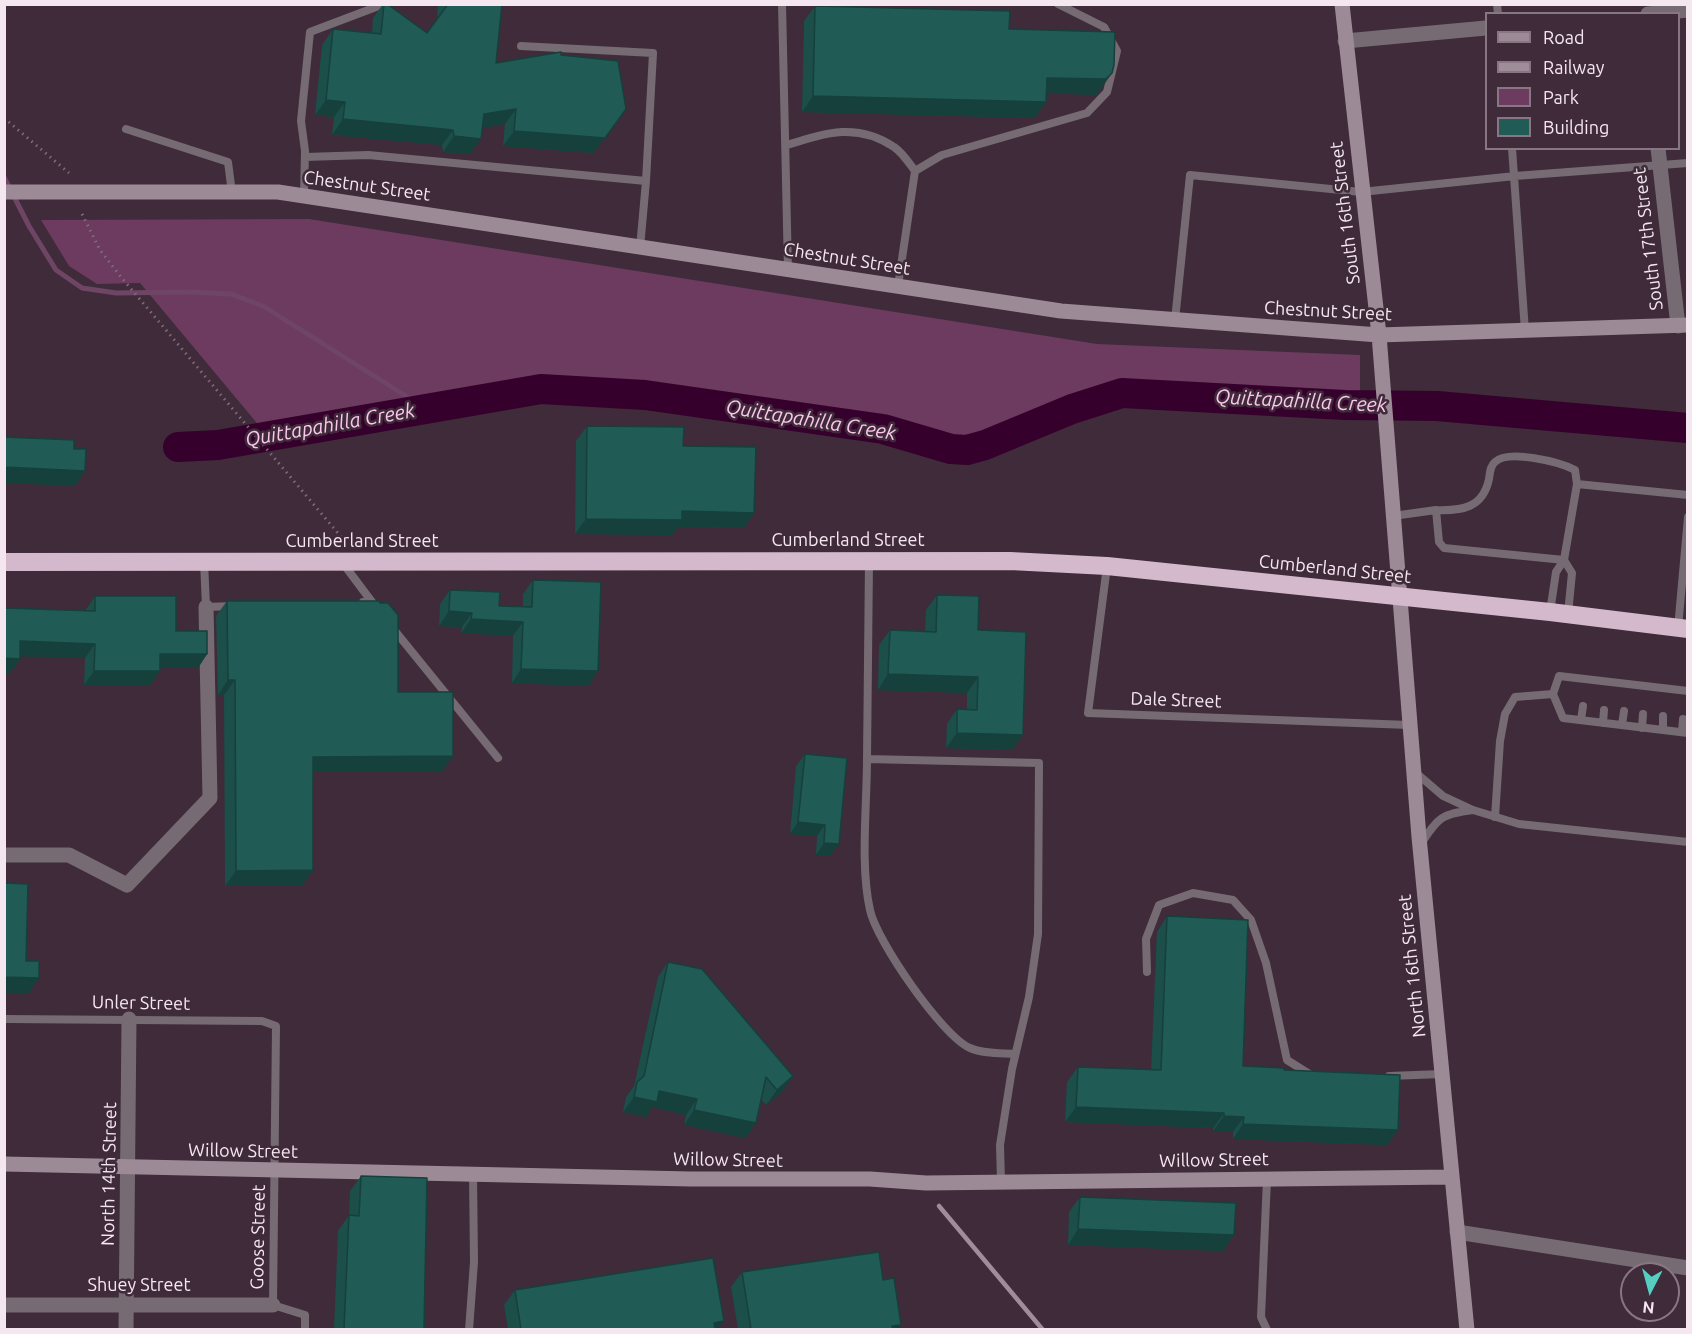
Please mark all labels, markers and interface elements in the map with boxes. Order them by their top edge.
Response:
legend [1485,12,1680,150]
text: Road [1543,27,1585,47]
text: Railway [1543,57,1604,77]
text: Park [1543,87,1579,107]
text: Building [1543,117,1609,137]
street label: South 16th Street [1326,140,1364,286]
street label: Chestnut Street [302,166,432,206]
street label: South 17th Street [1629,166,1667,312]
street label: Chestnut Street [782,238,912,280]
street label: Chestnut Street [1263,297,1393,325]
water label: Quittapahilla Creek [1214,385,1388,417]
water label: Quittapahilla Creek [724,395,898,445]
water label: Quittapahilla Creek [243,398,417,452]
street label: Cumberland Street [771,529,925,551]
street label: Cumberland Street [285,530,439,552]
street label: Cumberland Street [1258,550,1412,588]
street label: Dale Street [1130,688,1222,712]
street label: North 16th Street [1394,893,1430,1039]
street label: Unler Street [92,991,190,1015]
street label: North 14th Street [97,1102,121,1246]
street label: Willow Street [188,1139,298,1163]
street label: Willow Street [673,1148,783,1172]
street label: Willow Street [1159,1148,1269,1172]
street label: Goose Street [246,1184,270,1290]
north arrow [1620,1262,1680,1322]
street label: Shuey Street [88,1274,190,1296]
text: N [1641,1298,1655,1317]

